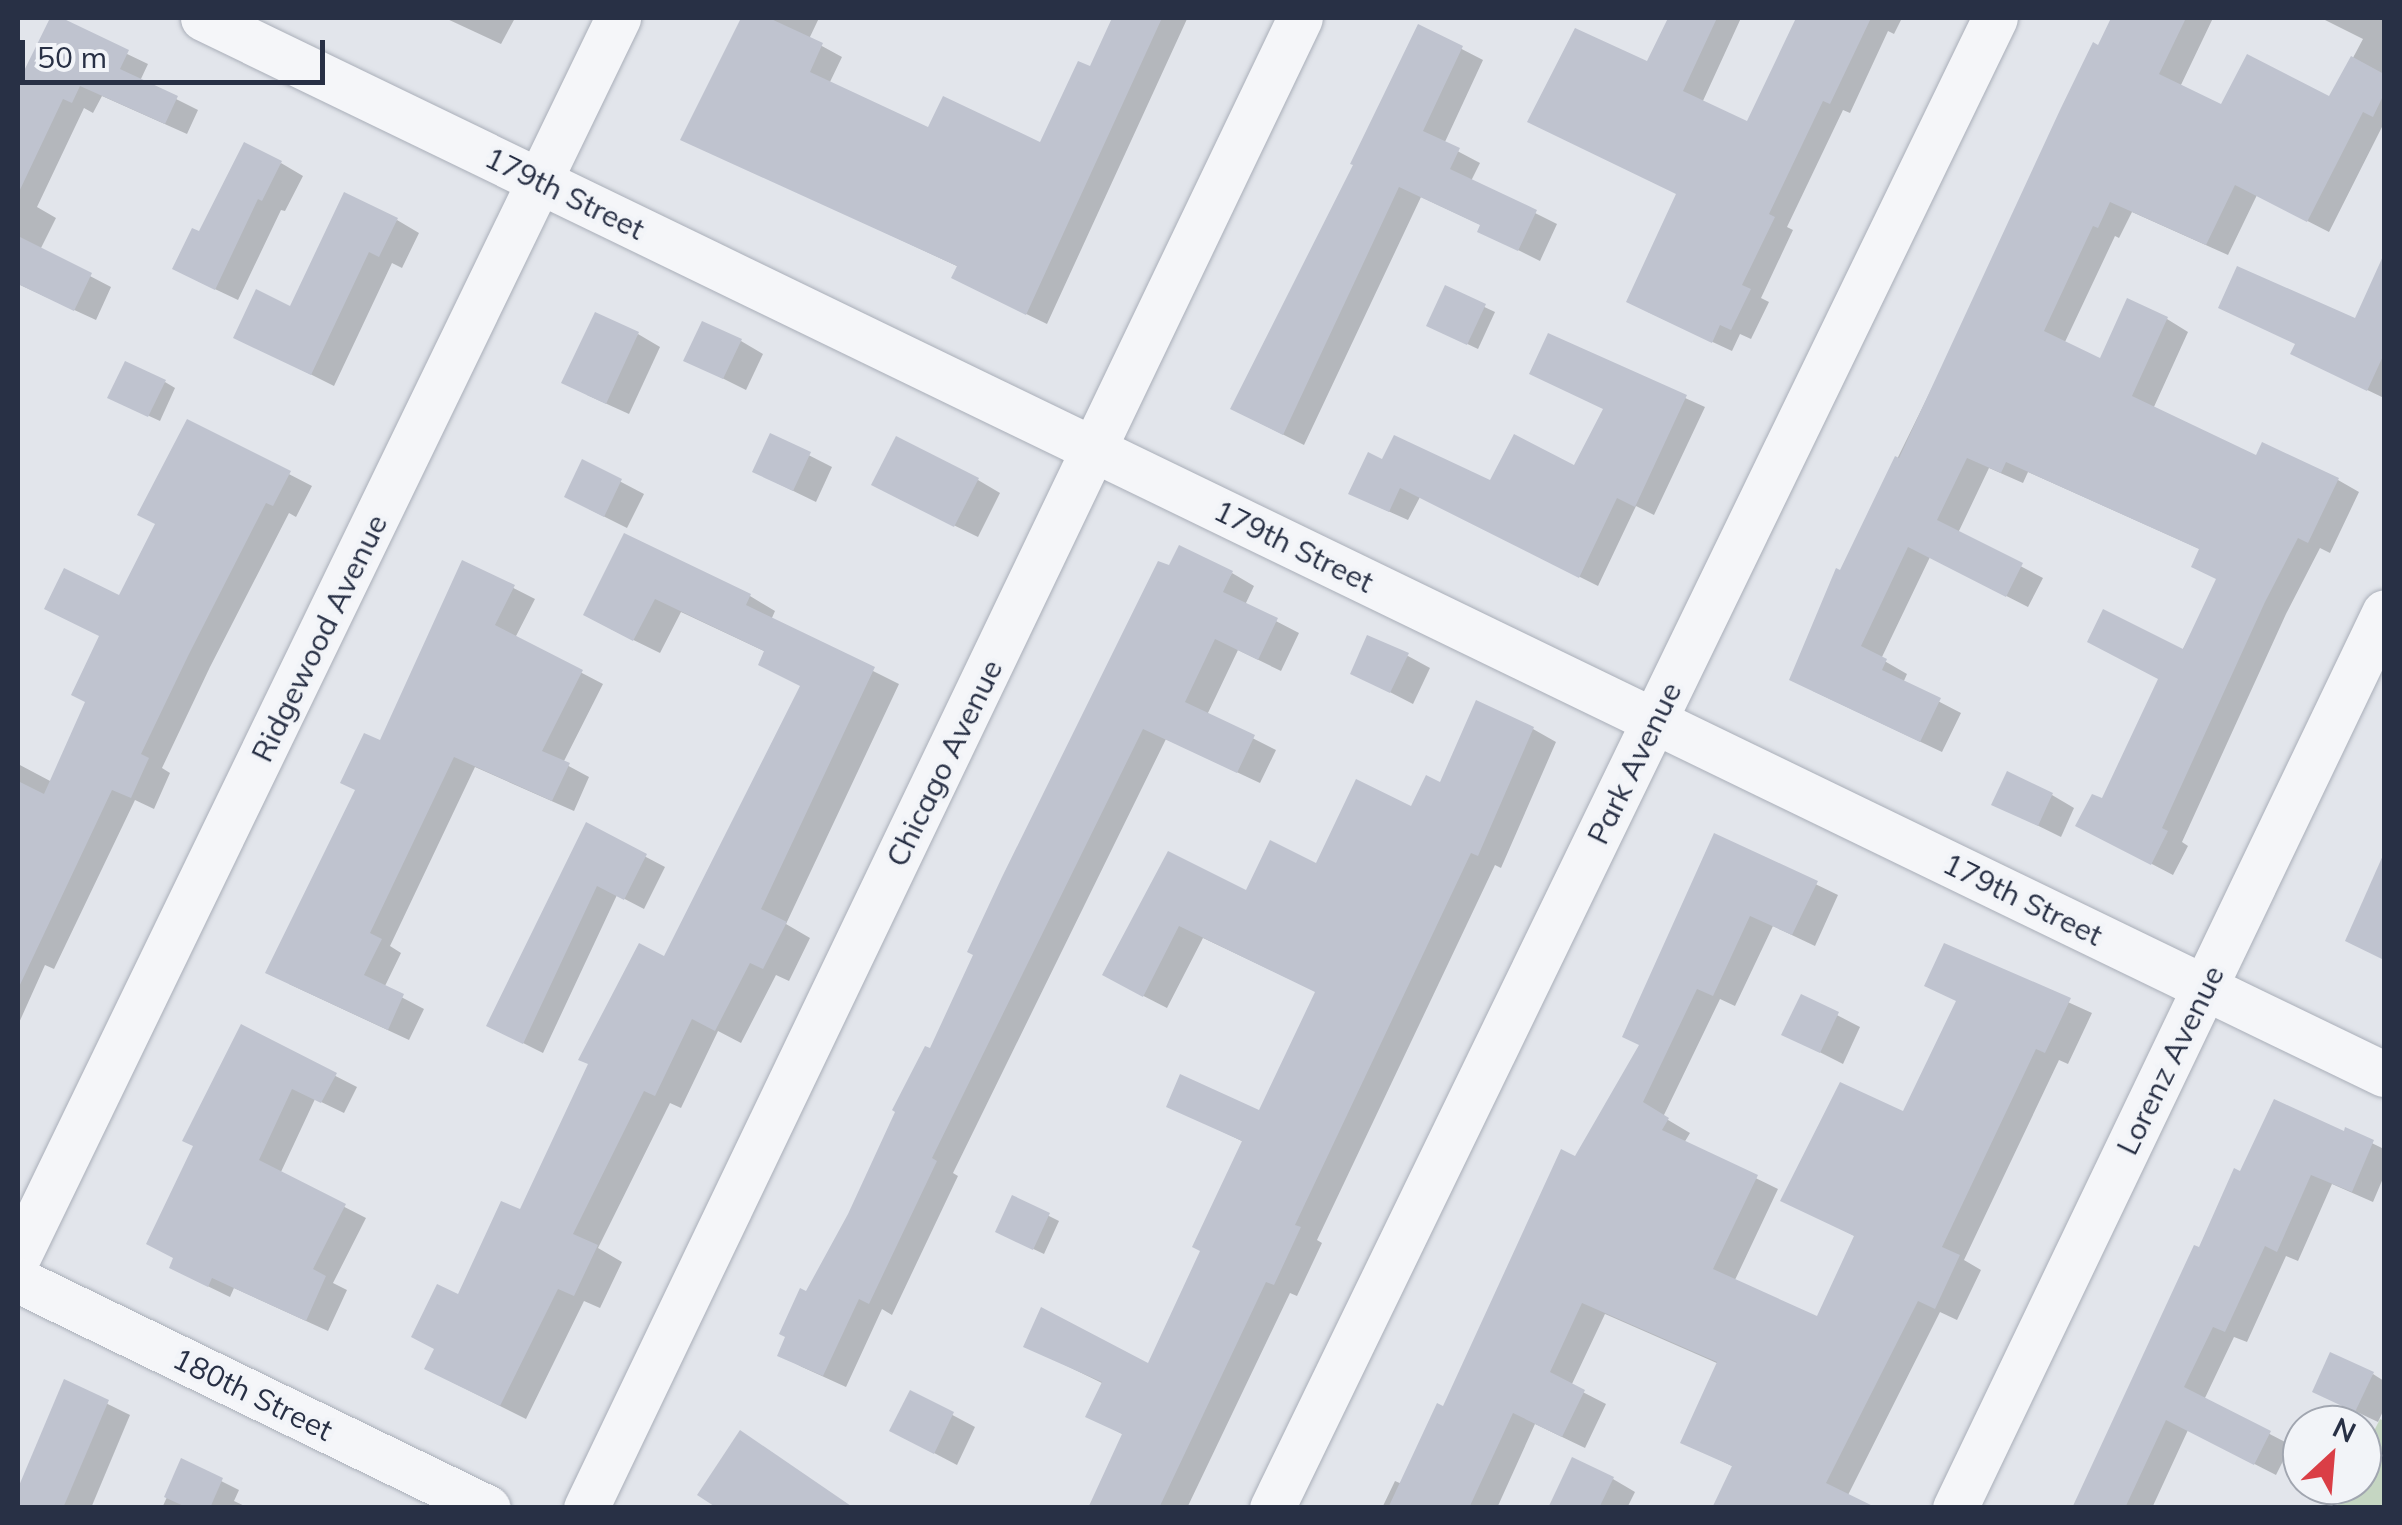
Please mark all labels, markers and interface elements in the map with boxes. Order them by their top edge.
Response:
scale bar [25,20,330,82]
text: 50 m [37,38,107,76]
street label: 179th Street [479,139,651,247]
street label: 179th Street [1208,492,1380,600]
street label: Ridgewood Avenue [244,509,394,767]
street label: Chicago Avenue [878,654,1010,872]
street label: Park Avenue [1579,676,1689,850]
street label: 179th Street [1937,845,2109,953]
street label: Lorenz Avenue [2109,960,2231,1160]
street label: 180th Street [167,1340,339,1448]
north arrow [2282,1405,2382,1505]
text: N [2327,1409,2362,1450]

